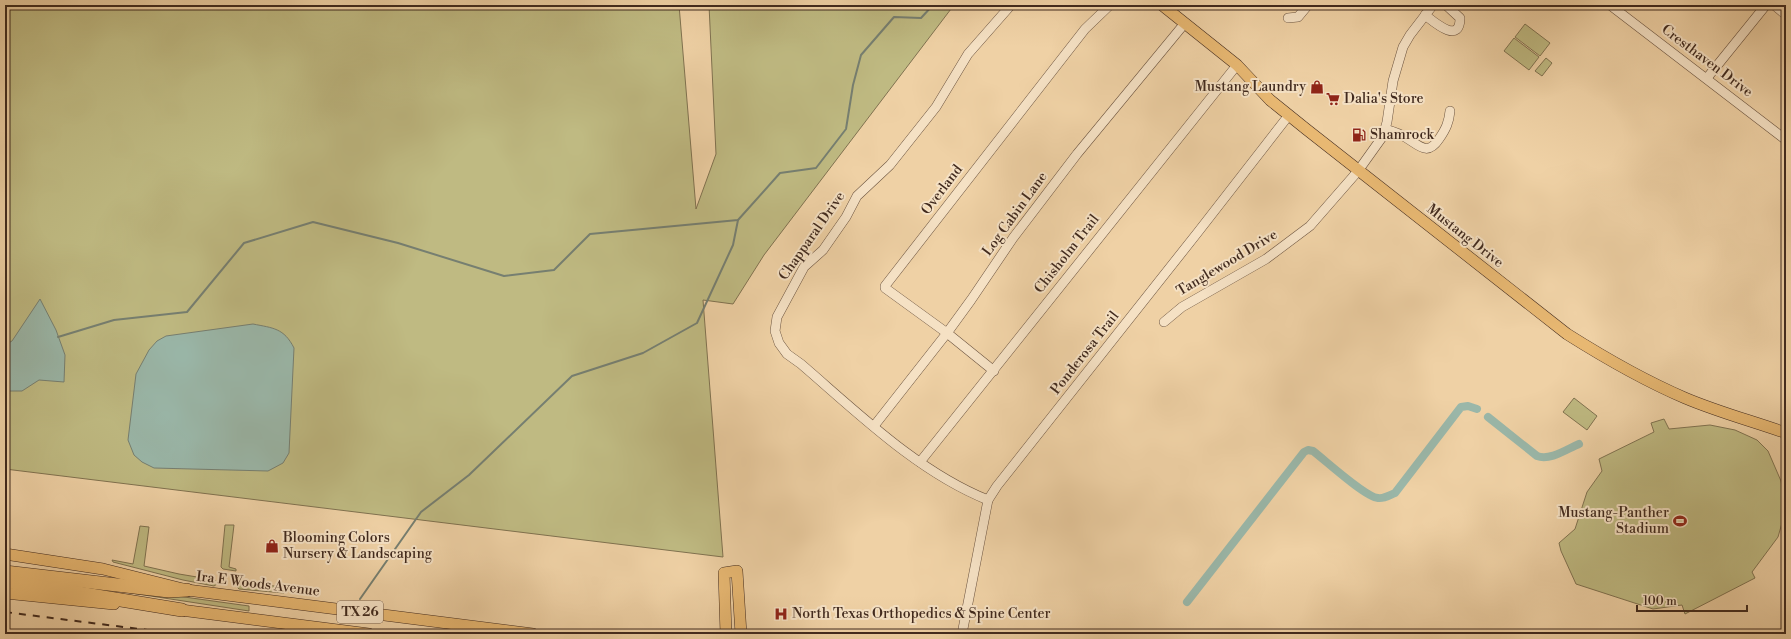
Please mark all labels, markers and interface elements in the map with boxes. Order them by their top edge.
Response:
street label: Cresthaven Drive [1658,21,1756,101]
place label: Mustang Laundry [1195,78,1306,96]
shop icon: Mustang Laundry [1309,79,1325,95]
place label: Dalia's Store [1344,90,1424,108]
supermarket icon: Dalia's Store [1325,91,1341,107]
place label: Shamrock [1370,126,1435,144]
fuel station icon: Shamrock [1351,127,1367,143]
street label: Overland [917,161,967,219]
street label: Log Cabin Lane [978,168,1052,260]
street label: Chapparal Drive [775,188,849,284]
street label: Mustang Drive [1423,200,1507,272]
street label: Chisholm Trail [1031,211,1103,297]
street label: Tanglewood Drive [1173,226,1281,300]
street label: Ponderosa Trail [1047,308,1123,398]
place label: Mustang-Panther Stadium [1558,504,1669,538]
sports icon: Mustang-Panther Stadium [1672,513,1688,529]
place label: Blooming Colors Nursery & Landscaping [282,529,433,563]
shop icon: Blooming Colors Nursery & Landscaping [264,538,280,554]
street label: Ira E Woods Avenue [195,567,321,601]
scale bar [1637,587,1747,613]
text: 100 m [1643,594,1677,609]
road number: TX 26 [337,601,383,623]
place label: North Texas Orthopedics & Spine Center [792,605,1051,623]
hospital icon: North Texas Orthopedics & Spine Center [773,606,789,622]

